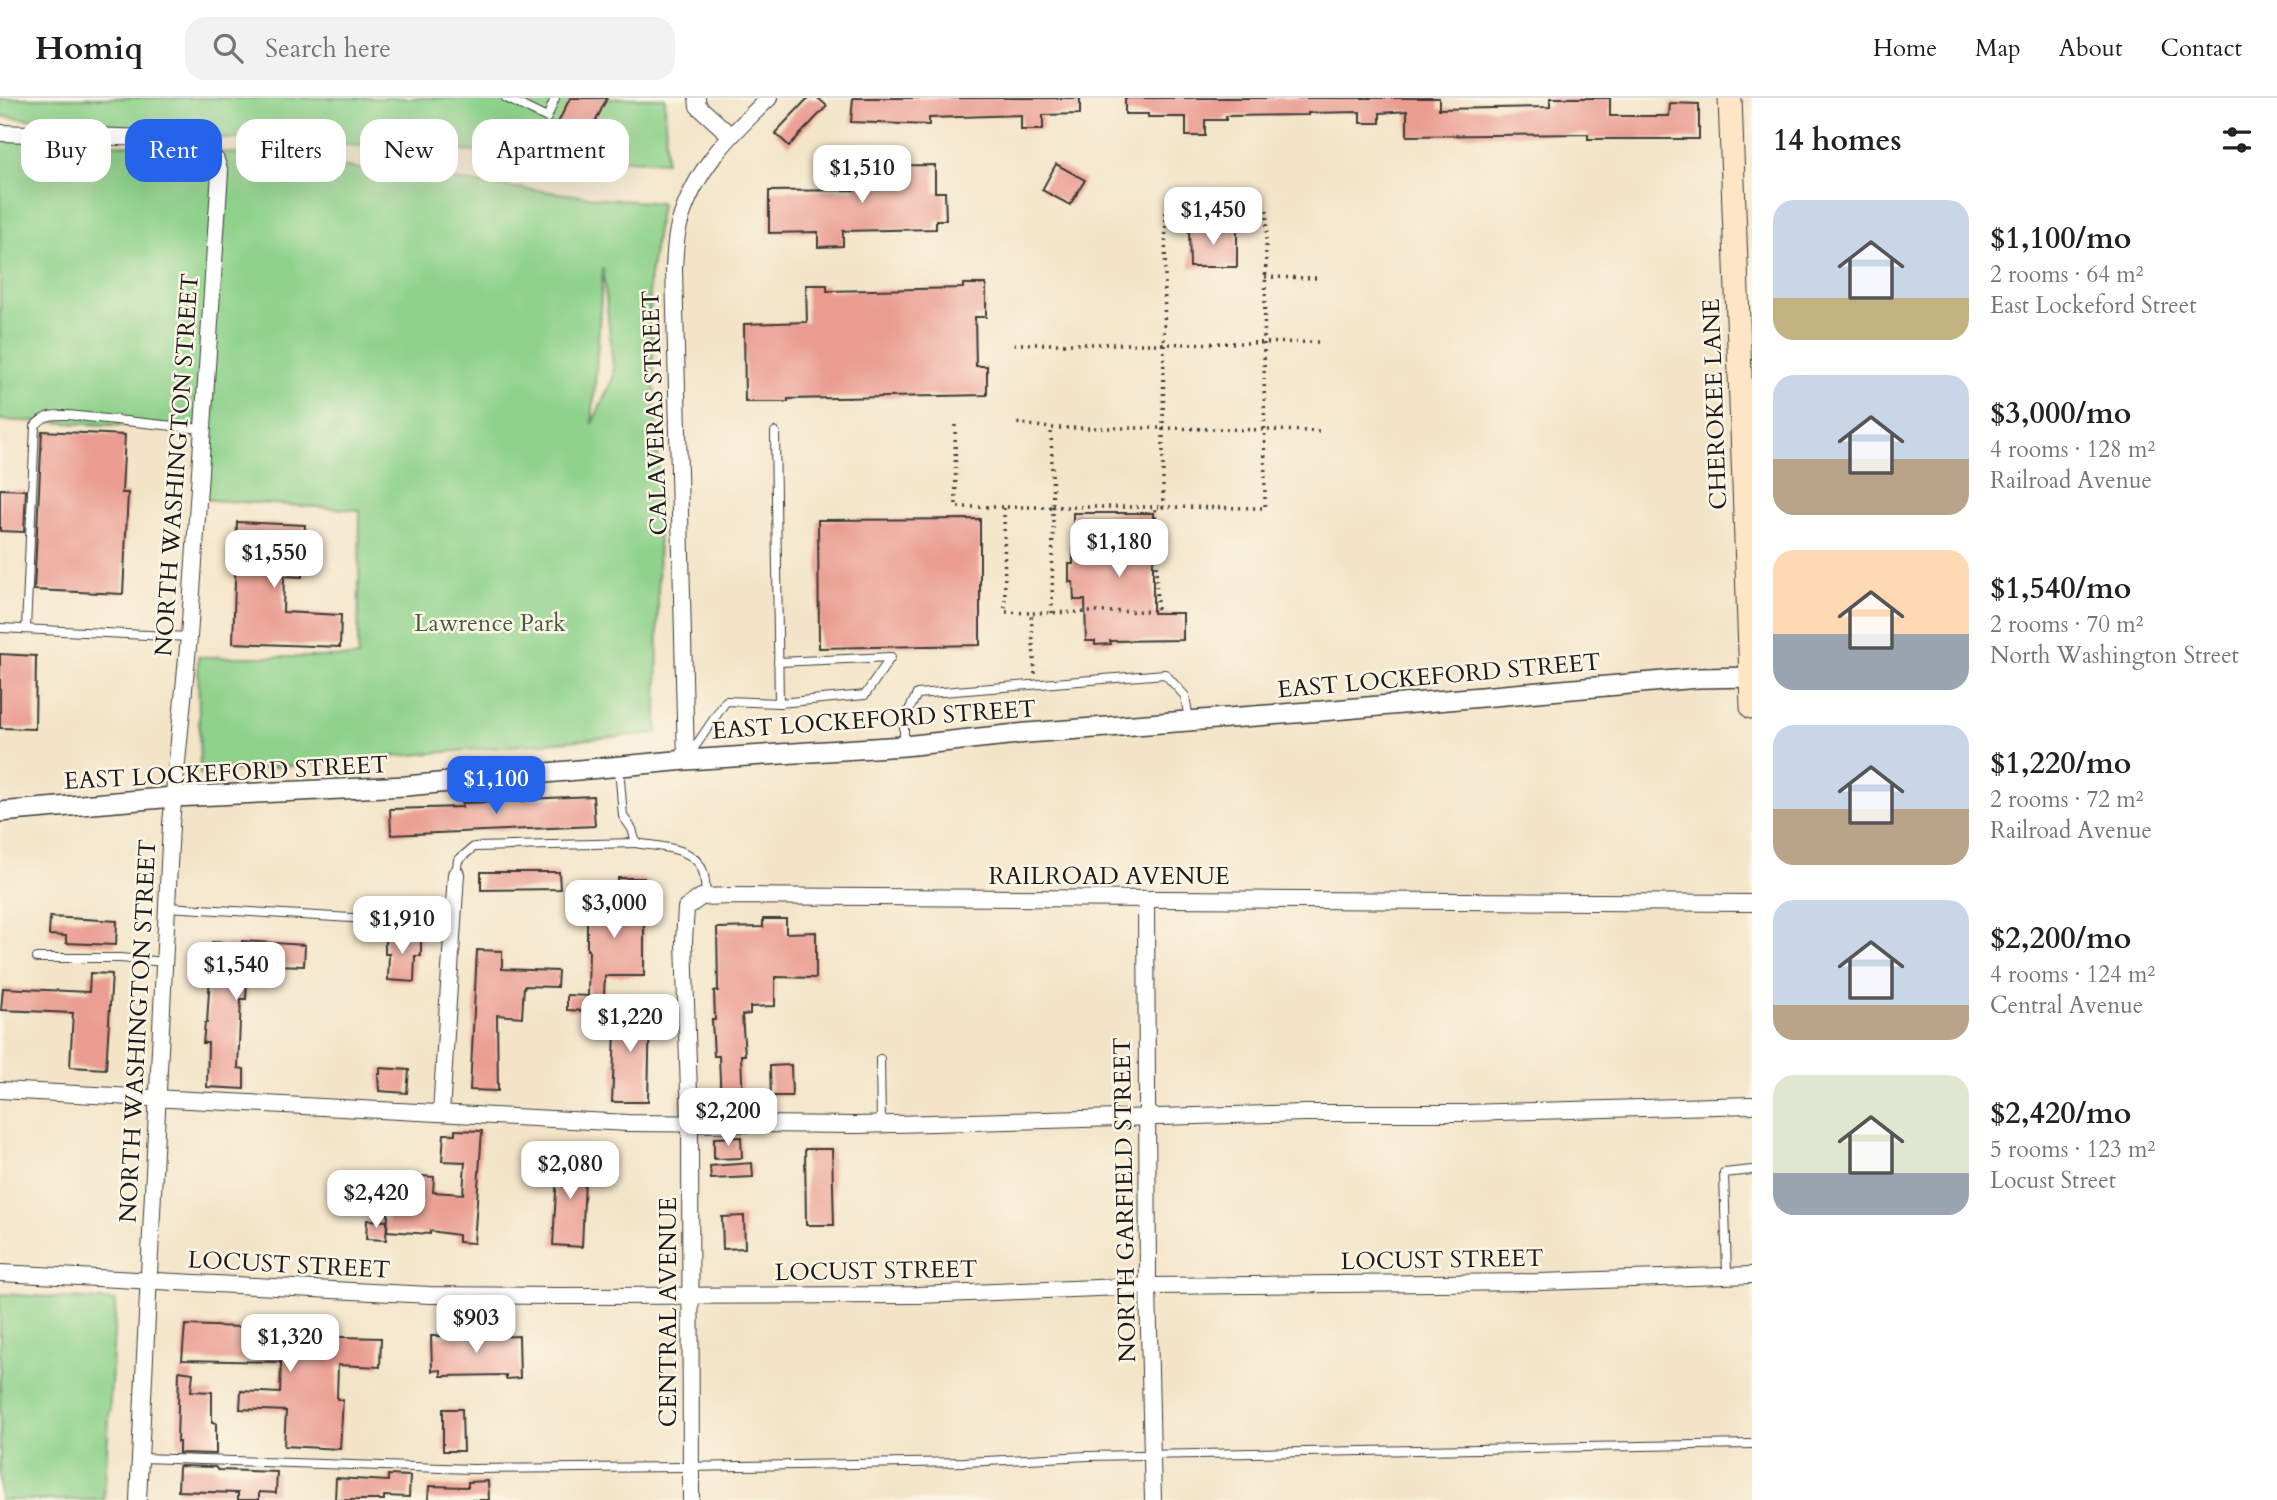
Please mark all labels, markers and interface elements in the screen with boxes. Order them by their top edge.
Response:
search box [185,17,675,80]
text: Homiq [35,26,143,71]
icon: search [209,29,247,67]
text: Search here [265,31,391,66]
text: Home [1873,32,1937,65]
text: Map [1975,32,2021,65]
text: About [2059,32,2123,65]
text: Contact [2161,32,2242,65]
chip: Buy [21,119,111,182]
chip: Rent [125,119,222,182]
chip: Filters [236,119,346,182]
chip: New [360,119,458,182]
chip: Apartment [472,119,629,182]
text: 14 homes [1773,120,1902,161]
icon: filters [2218,121,2256,159]
pin: $1,510 [805,146,919,205]
text: $1,510 [829,152,895,183]
pin: $1,450 [1156,188,1270,247]
text: $1,450 [1180,194,1246,225]
text: $1,100/mo [1990,218,2131,259]
icon: home [1829,228,1913,312]
text: 2 rooms · 64 m² [1990,259,2143,290]
street label: NORTH WASHINGTON STREET [147,272,207,658]
street label: CALAVERAS STREET [634,290,676,536]
text: East Lockeford Street [1990,290,2196,321]
street label: CHEROKEE LANE [1695,298,1735,510]
text: $3,000/mo [1990,393,2131,434]
icon: home [1829,403,1913,487]
text: 4 rooms · 128 m² [1990,434,2155,465]
text: Railroad Avenue [1990,465,2152,496]
pin: $1,180 [1062,519,1176,579]
text: $1,180 [1086,526,1152,557]
pin: $1,550 [217,531,331,590]
text: $1,550 [241,537,307,568]
text: $1,540/mo [1990,568,2131,609]
icon: home [1829,578,1913,662]
park label: Lawrence Park [414,607,566,640]
text: 2 rooms · 70 m² [1990,609,2143,640]
text: North Washington Street [1990,640,2239,671]
street label: EAST LOCKEFORD STREET [1276,645,1602,707]
street label: EAST LOCKEFORD STREET [711,692,1037,748]
text: $1,220/mo [1990,743,2131,784]
street label: EAST LOCKEFORD STREET [63,748,389,798]
icon: home [1829,753,1913,837]
pin: $1,100 [439,756,553,816]
text: $1,100 [463,763,529,794]
text: 2 rooms · 72 m² [1990,784,2143,815]
text: Railroad Avenue [1990,815,2152,846]
street label: NORTH WASHINGTON STREET [111,838,165,1224]
street label: RAILROAD AVENUE [988,860,1230,893]
pin: $3,000 [557,880,671,940]
text: $3,000 [581,887,647,918]
pin: $1,910 [345,896,459,956]
text: $1,910 [369,903,435,934]
text: $2,200/mo [1990,918,2131,959]
icon: home [1829,928,1913,1012]
pin: $1,540 [179,942,293,1002]
text: $1,540 [203,949,269,980]
text: 4 rooms · 124 m² [1990,959,2155,990]
text: Central Avenue [1990,990,2143,1021]
pin: $1,220 [573,995,687,1054]
text: $1,220 [597,1001,663,1032]
street label: NORTH GARFIELD STREET [1106,1037,1144,1363]
pin: $2,200 [671,1088,785,1148]
text: $2,420/mo [1990,1093,2131,1134]
text: $2,200 [695,1095,761,1126]
icon: home [1829,1103,1913,1187]
text: 5 rooms · 123 m² [1990,1134,2155,1165]
pin: $2,080 [513,1142,627,1201]
text: $2,080 [537,1148,603,1179]
text: Locust Street [1990,1165,2116,1196]
pin: $2,420 [319,1170,433,1230]
text: $2,420 [343,1177,409,1208]
street label: CENTRAL AVENUE [652,1197,685,1427]
street label: LOCUST STREET [1340,1242,1544,1278]
street label: LOCUST STREET [187,1243,391,1287]
street label: LOCUST STREET [774,1253,978,1289]
pin: $903 [435,1296,517,1355]
text: $903 [452,1302,500,1333]
pin: $1,320 [233,1314,347,1374]
text: $1,320 [257,1321,323,1352]

